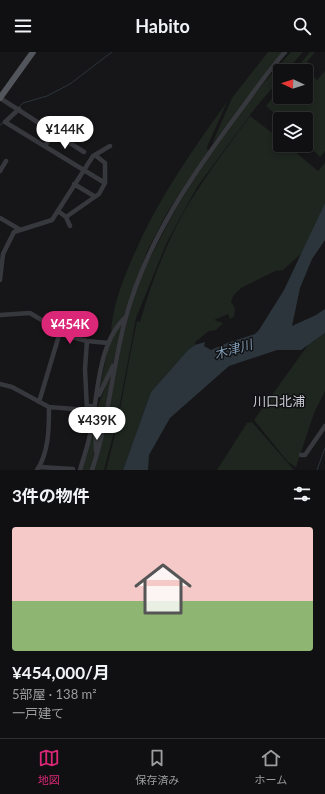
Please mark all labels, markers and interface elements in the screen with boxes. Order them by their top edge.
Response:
icon: menu [12,15,34,37]
text: Habito [135,15,190,37]
icon: search [291,15,313,37]
north arrow [273,64,313,104]
map controls [273,64,313,152]
button: layers [273,112,313,152]
pin: ¥144K [37,116,93,150]
text: ¥144K [45,121,85,137]
pin: ¥454K [42,311,98,345]
text: ¥454K [50,316,90,332]
water label: 木津川 [212,335,256,362]
district label: 川口北浦 [253,393,305,409]
pin: ¥439K [69,407,125,441]
text: ¥439K [77,412,117,428]
icon: filters [291,483,313,505]
text: 3件の物件 [12,485,90,506]
icon: home [127,553,199,625]
text: ¥454,000/月 [12,662,110,683]
text: 5部屋 · 138 m² [12,686,97,702]
text: 一戸建て [12,705,64,721]
tab: 地図 [38,747,60,787]
tab: 保存済み [135,747,179,787]
tab: ホーム [255,747,287,787]

